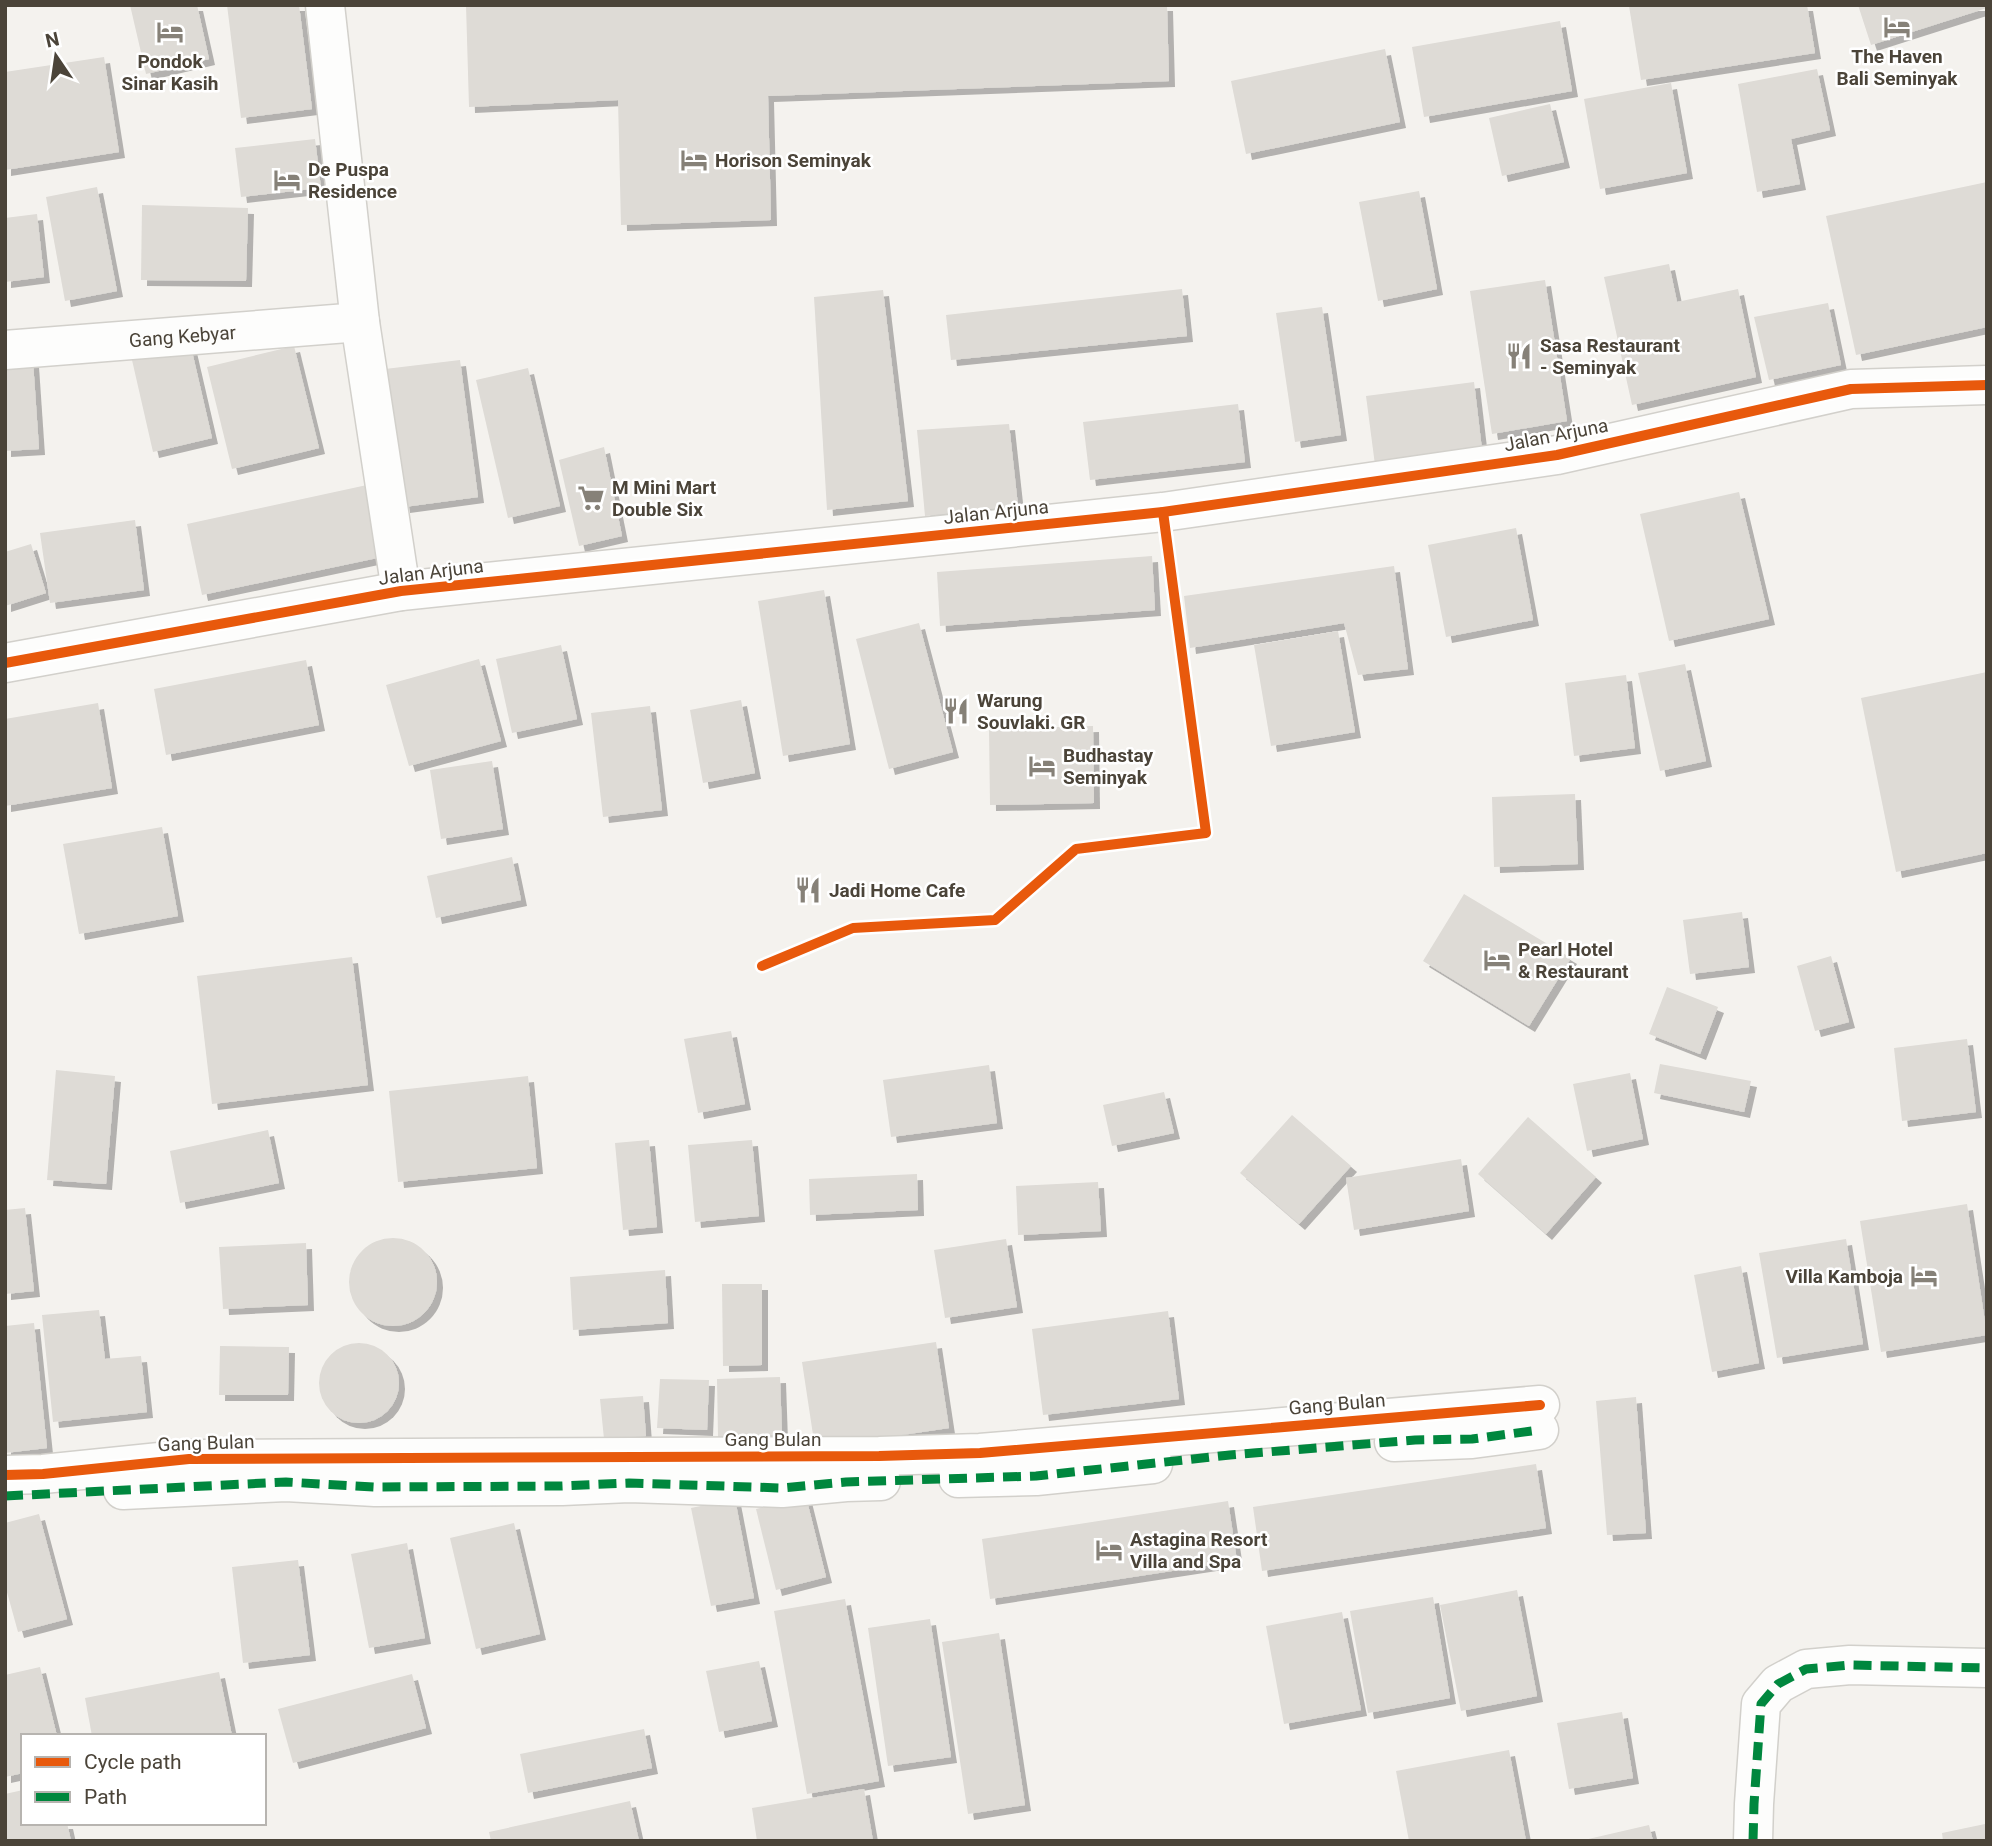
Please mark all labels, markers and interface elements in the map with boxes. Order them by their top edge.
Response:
hotel icon: The Haven Bali Seminyak [1882,12,1912,42]
hotel icon: Pondok Sinar Kasih [155,17,185,47]
north arrow [21,21,91,91]
text: N [43,27,61,53]
place label: The Haven Bali Seminyak [1837,45,1958,90]
place label: Pondok Sinar Kasih [122,50,218,95]
hotel icon: Horison Seminyak [679,145,709,175]
place label: Horison Seminyak [715,149,872,172]
place label: De Puspa Residence [308,158,397,203]
hotel icon: De Puspa Residence [272,165,302,195]
street label: Gang Kebyar [128,320,237,352]
place label: Sasa Restaurant - Seminyak [1540,334,1680,379]
restaurant icon: Sasa Restaurant - Seminyak [1504,341,1534,371]
street label: Jalan Arjuna [1502,414,1610,456]
place label: M Mini Mart Double Six [612,476,717,521]
supermarket icon: M Mini Mart Double Six [576,483,606,513]
street label: Jalan Arjuna [942,495,1050,529]
street label: Jalan Arjuna [377,554,485,590]
place label: Warung Souvlaki. GR [977,689,1085,734]
restaurant icon: Warung Souvlaki. GR [941,696,971,726]
place label: Budhastay Seminyak [1063,744,1153,789]
hotel icon: Budhastay Seminyak [1027,751,1057,781]
restaurant icon: Jadi Home Cafe [793,875,823,905]
place label: Jadi Home Cafe [829,879,965,902]
place label: Pearl Hotel & Restaurant [1518,938,1629,983]
hotel icon: Pearl Hotel & Restaurant [1482,945,1512,975]
hotel icon: Villa Kamboja [1909,1261,1939,1291]
place label: Villa Kamboja [1785,1265,1903,1288]
street label: Gang Bulan [1288,1388,1386,1420]
street label: Gang Bulan [725,1428,821,1451]
street label: Gang Bulan [157,1430,255,1456]
place label: Astagina Resort Villa and Spa [1130,1528,1268,1573]
hotel icon: Astagina Resort Villa and Spa [1094,1535,1124,1565]
legend [21,1734,266,1825]
text: Cycle path [84,1750,182,1774]
text: Path [84,1785,127,1809]

